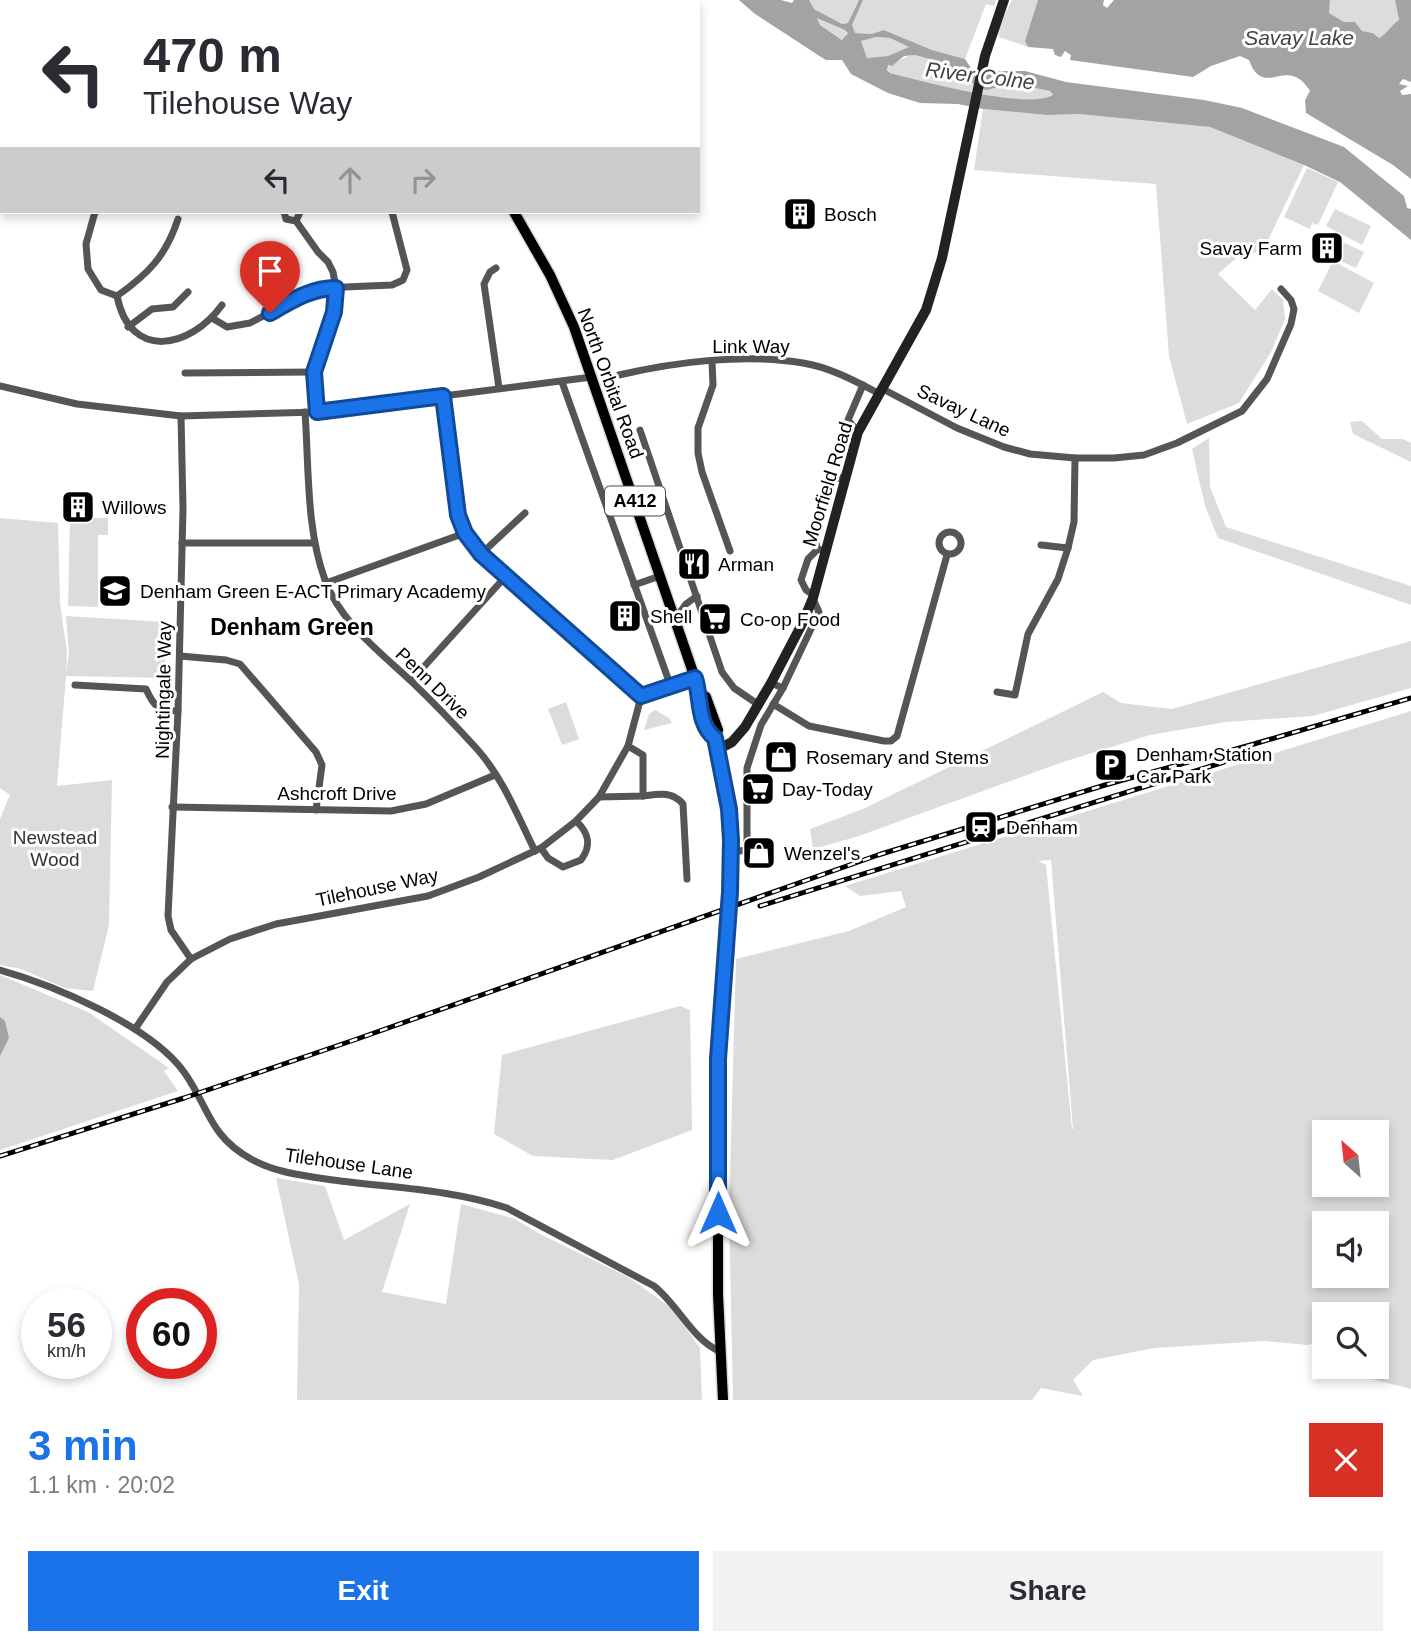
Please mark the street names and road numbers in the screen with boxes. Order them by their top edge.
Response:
street label: North Orbital Road [574,305,647,461]
street label: Link Way [712,336,790,357]
street label: Savay Lane [914,380,1014,441]
street label: Moorfield Road [799,419,856,549]
road number: A412 [605,486,665,516]
street label: Nightingale Way [152,621,175,759]
street label: Penn Drive [392,643,474,724]
street label: Ashcroft Drive [277,783,397,804]
street label: Tilehouse Way [314,864,441,911]
street label: Tilehouse Lane [283,1144,414,1183]

